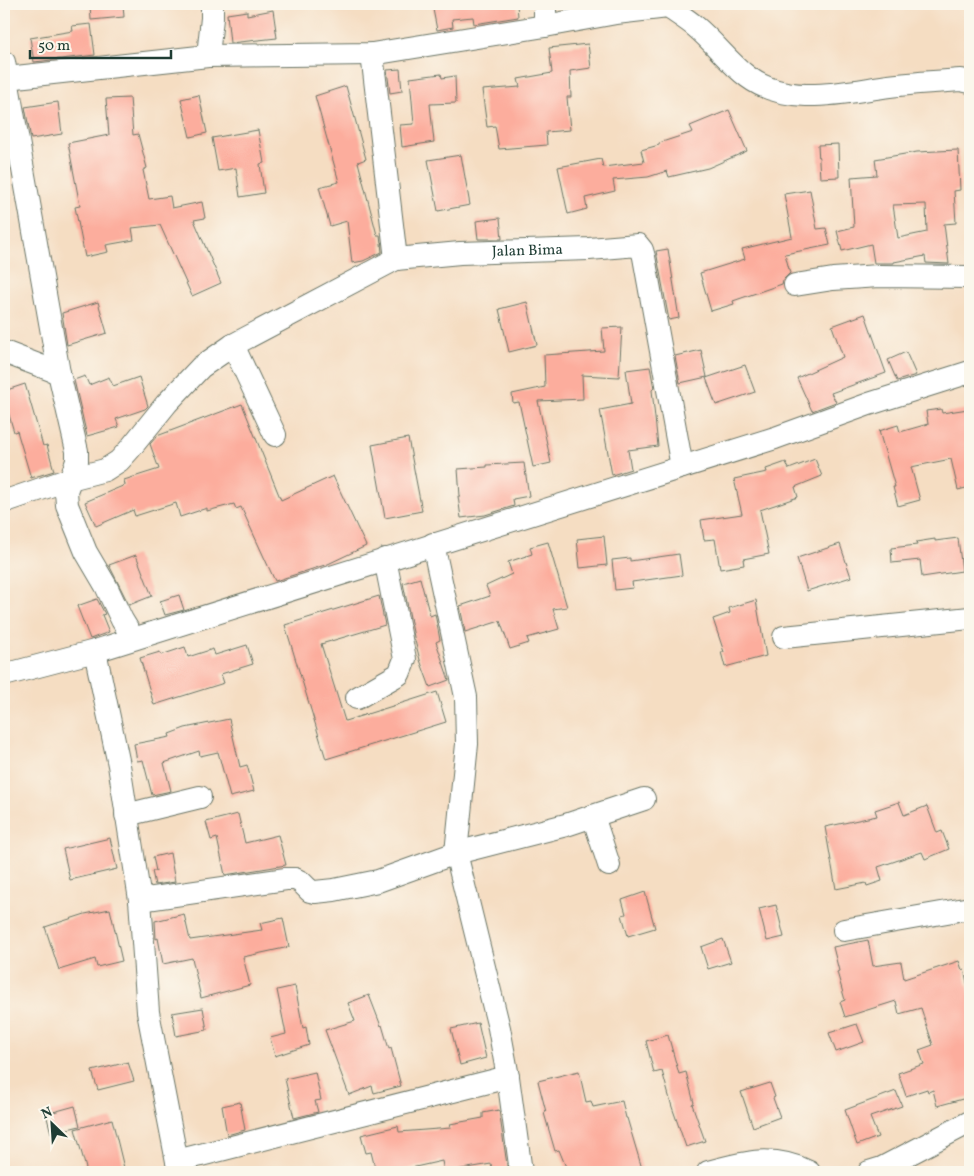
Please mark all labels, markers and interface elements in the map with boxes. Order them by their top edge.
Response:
scale bar [30,28,171,60]
text: 50 m [38,36,70,57]
street label: Jalan Bima [491,239,563,263]
north arrow [28,1098,78,1148]
text: N [39,1103,56,1124]

